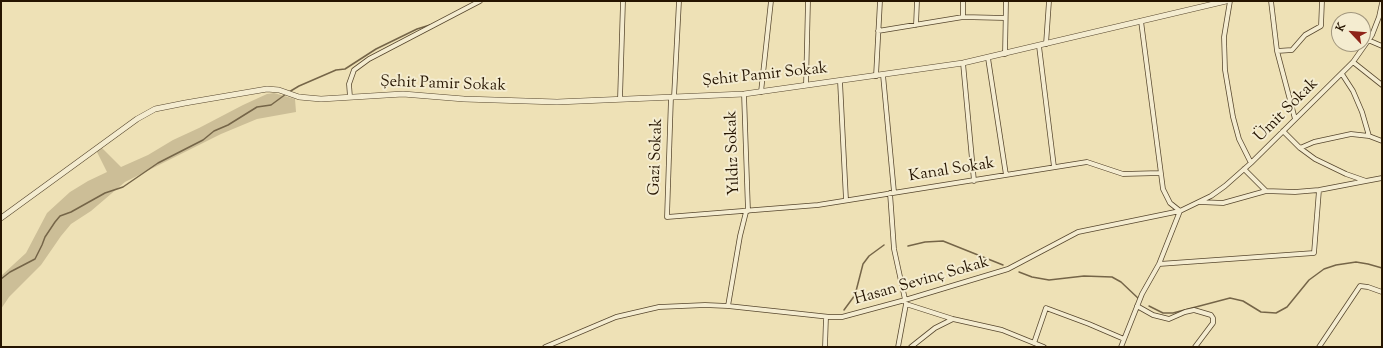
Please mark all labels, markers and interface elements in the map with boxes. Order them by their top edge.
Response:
north arrow [1331,12,1371,52]
text: K [1332,20,1350,34]
street label: Şehit Pamir Sokak [701,60,829,92]
street label: Şehit Pamir Sokak [380,73,506,97]
street label: Ümit Sokak [1251,75,1323,147]
street label: Yıldız Sokak [723,110,745,196]
street label: Gazi Sokak [646,118,668,196]
street label: Kanal Sokak [908,155,996,187]
street label: Hasan Sevinç Sokak [852,254,992,310]

